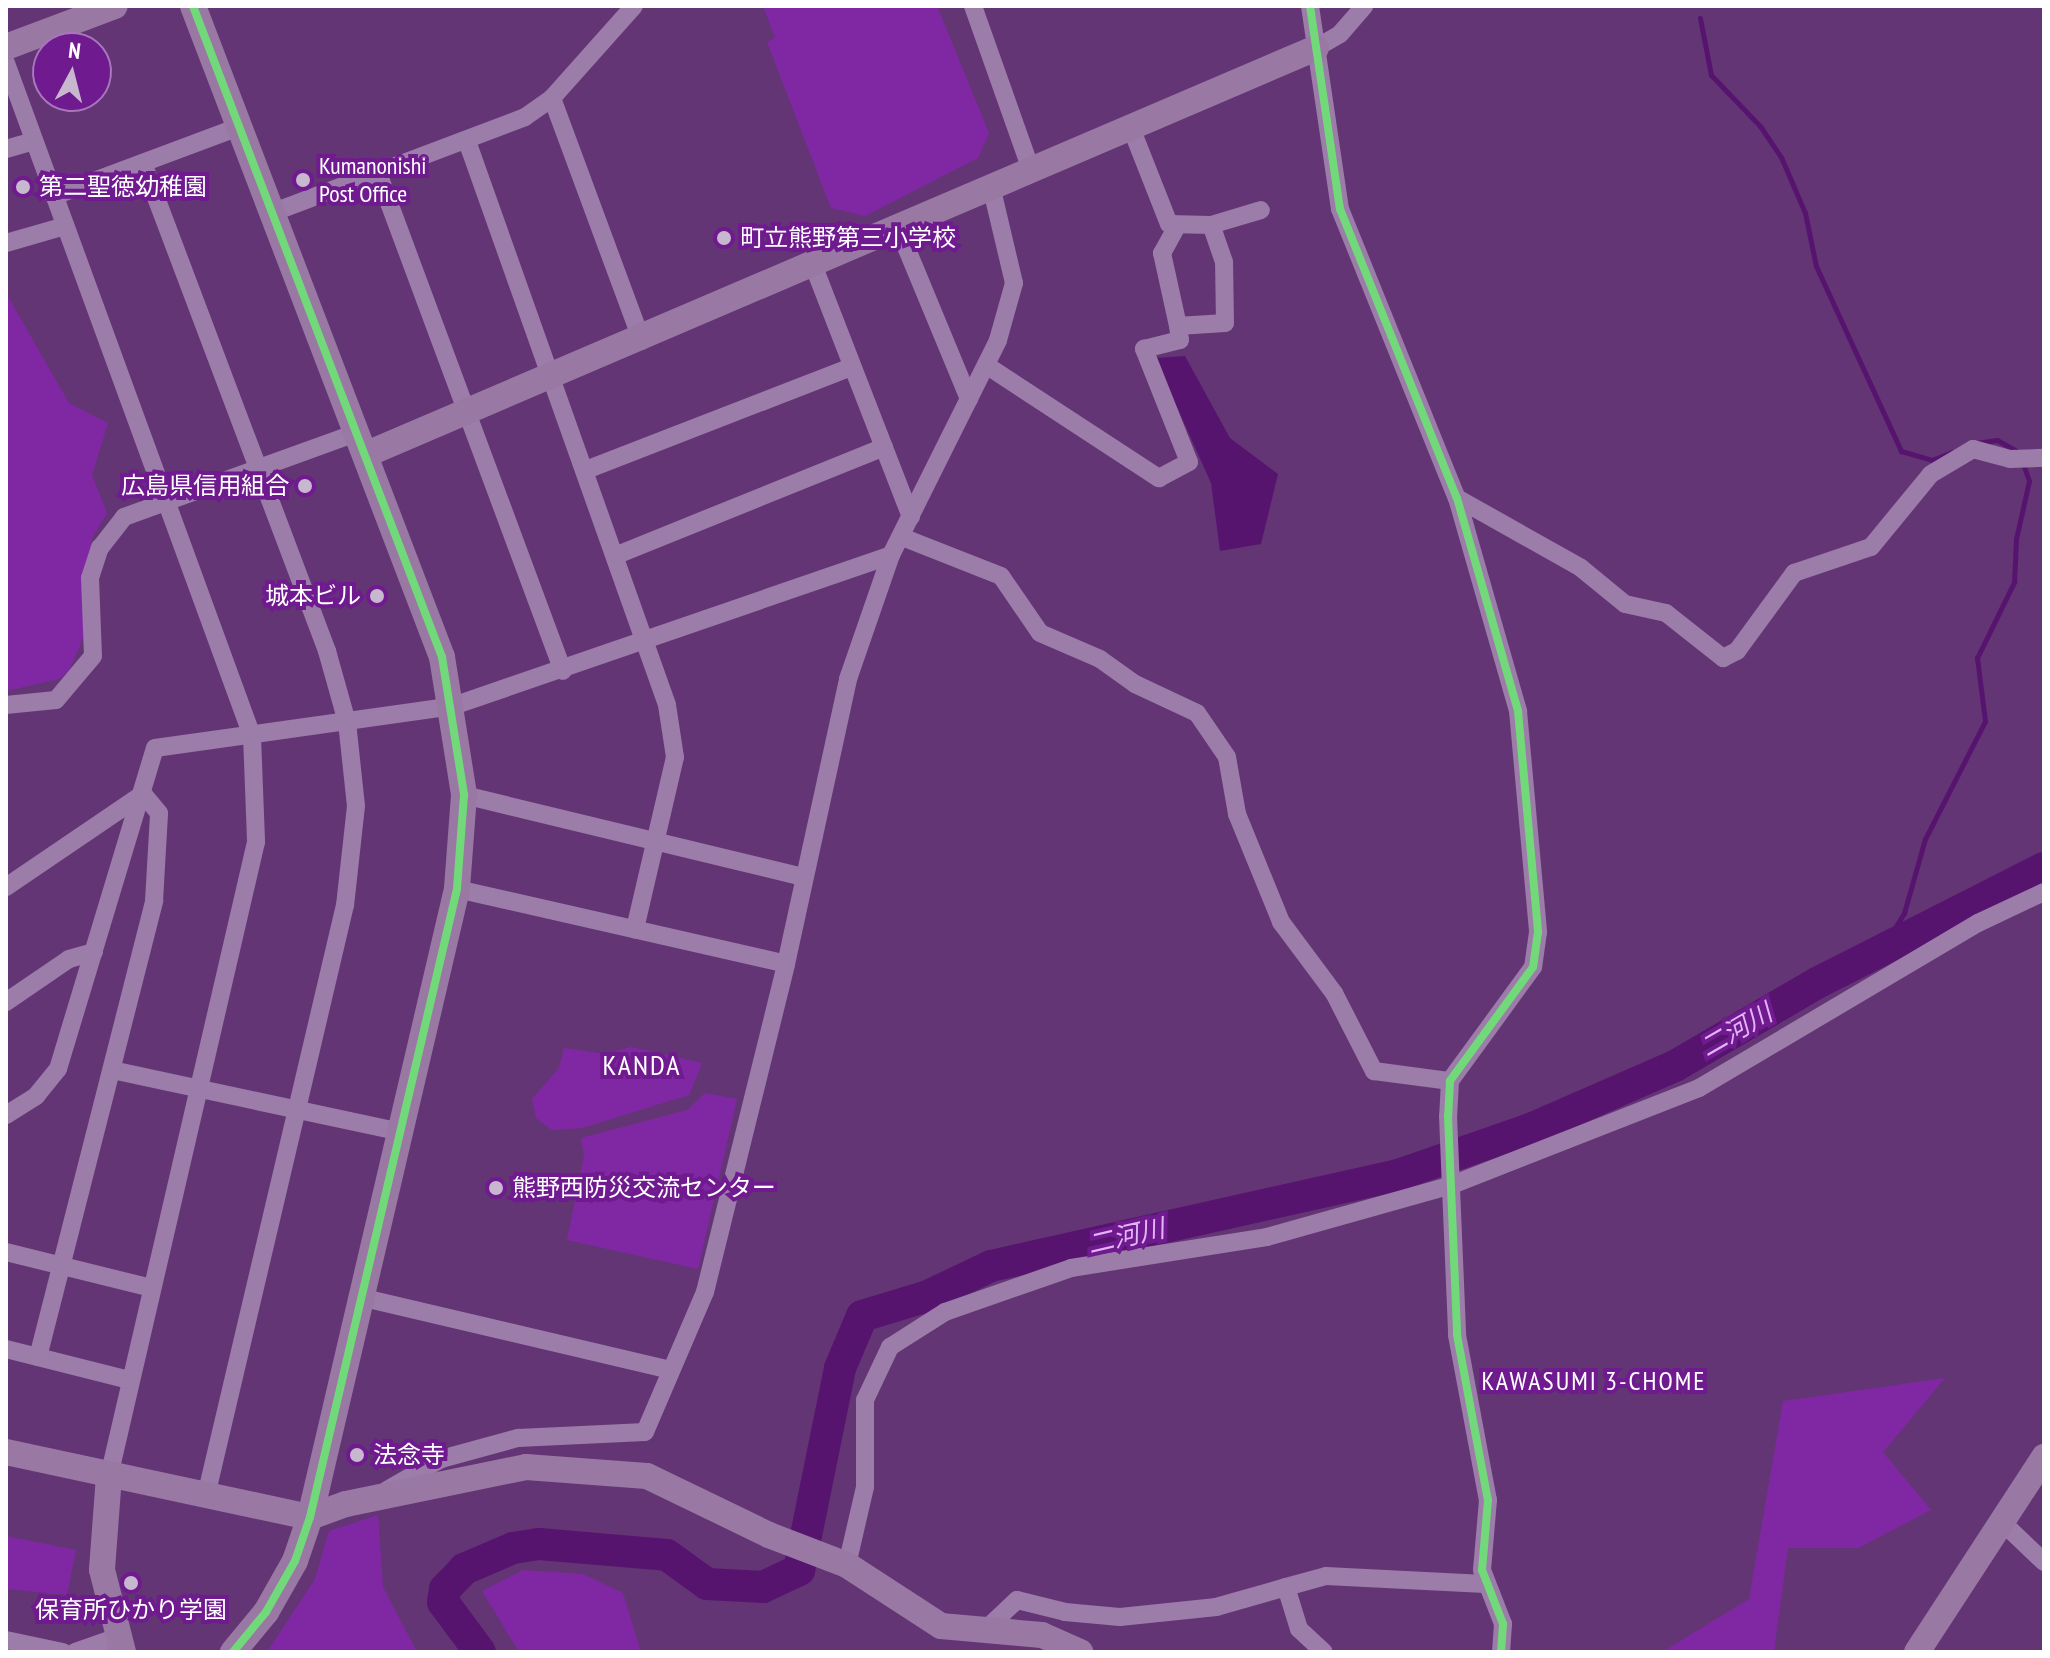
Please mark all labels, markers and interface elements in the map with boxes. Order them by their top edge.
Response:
north arrow [32,32,112,112]
text: N [67,36,82,65]
place label: Kumanonishi Post Office [319,152,426,208]
marker: Kumanonishi Post Office [294,171,312,189]
place label: 第二聖徳幼稚園 [39,173,207,201]
marker: 第二聖徳幼稚園 [14,178,32,196]
place label: 町立熊野第三小学校 [740,224,956,252]
marker: 町立熊野第三小学校 [715,229,733,247]
place label: 広島県信用組合 [121,472,289,500]
marker: 広島県信用組合 [296,477,314,495]
place label: 城本ビル [265,582,361,610]
marker: 城本ビル [368,587,386,605]
water label: 二河川 [1694,997,1778,1063]
district label: KANDA [603,1048,681,1082]
place label: 熊野西防災交流センター [512,1174,776,1202]
marker: 熊野西防災交流センター [487,1179,505,1197]
water label: 二河川 [1084,1212,1168,1260]
district label: KAWASUMI 3-CHOME [1482,1365,1706,1397]
place label: 法念寺 [373,1441,445,1469]
marker: 法念寺 [348,1446,366,1464]
marker: 保育所ひかり学園 [122,1574,140,1592]
place label: 保育所ひかり学園 [35,1596,227,1624]

